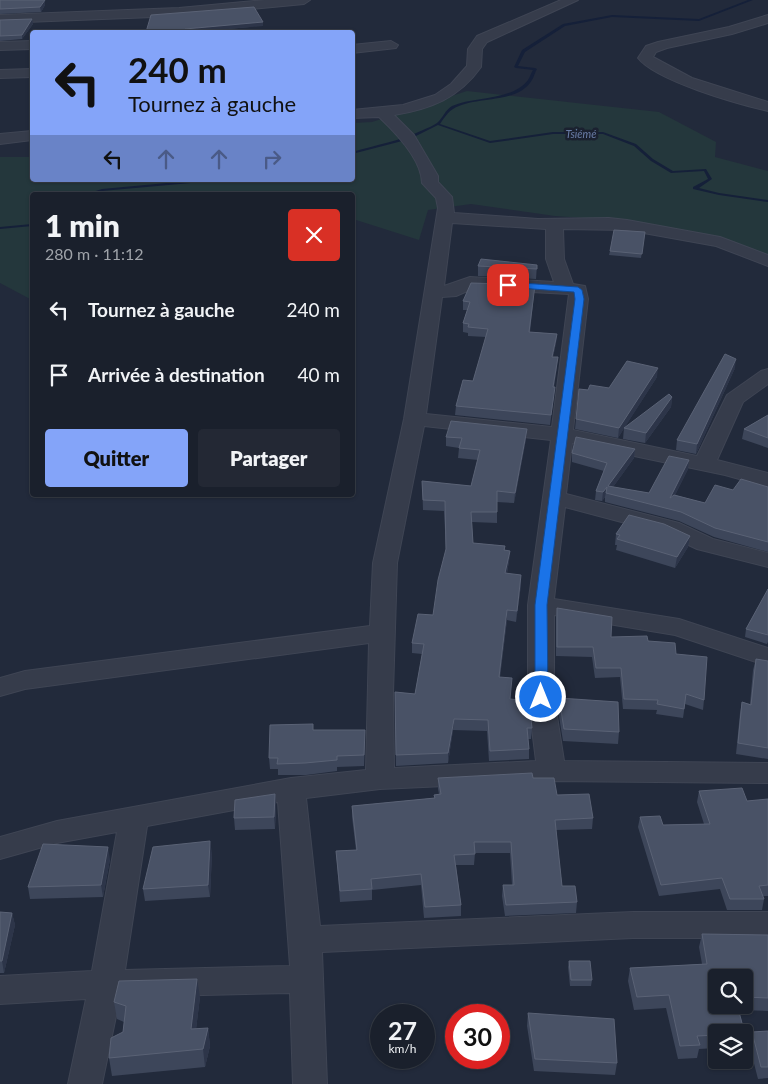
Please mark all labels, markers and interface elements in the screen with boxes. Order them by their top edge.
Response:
text: 240 m [128,48,227,90]
icon: left [45,50,110,115]
text: Tournez à gauche [128,90,296,117]
water label: Tsiémé [565,127,597,140]
icon: left [99,145,127,173]
icon: ahead [152,145,180,173]
icon: ahead [205,145,233,173]
icon: right [258,145,286,173]
text: 1 min [45,207,120,243]
button: close [288,209,340,261]
text: 280 m · 11:12 [45,244,144,263]
pin [487,264,529,306]
icon: arrive [494,271,522,299]
icon: left [45,296,73,324]
text: Tournez à gauche [88,298,235,321]
text: 240 m [286,298,340,321]
icon: arrive [45,361,73,389]
text: Arrivée à destination [88,363,265,386]
text: 40 m [297,363,340,386]
button: Quitter [45,429,188,487]
button: Partager [198,429,340,487]
position arrow [514,670,566,722]
map controls [708,969,753,1069]
button: search [708,969,753,1014]
speed limit sign: 30 [445,1004,510,1069]
text: 27 [388,1015,417,1045]
button: layers [708,1024,753,1069]
text: km/h [388,1041,417,1056]

